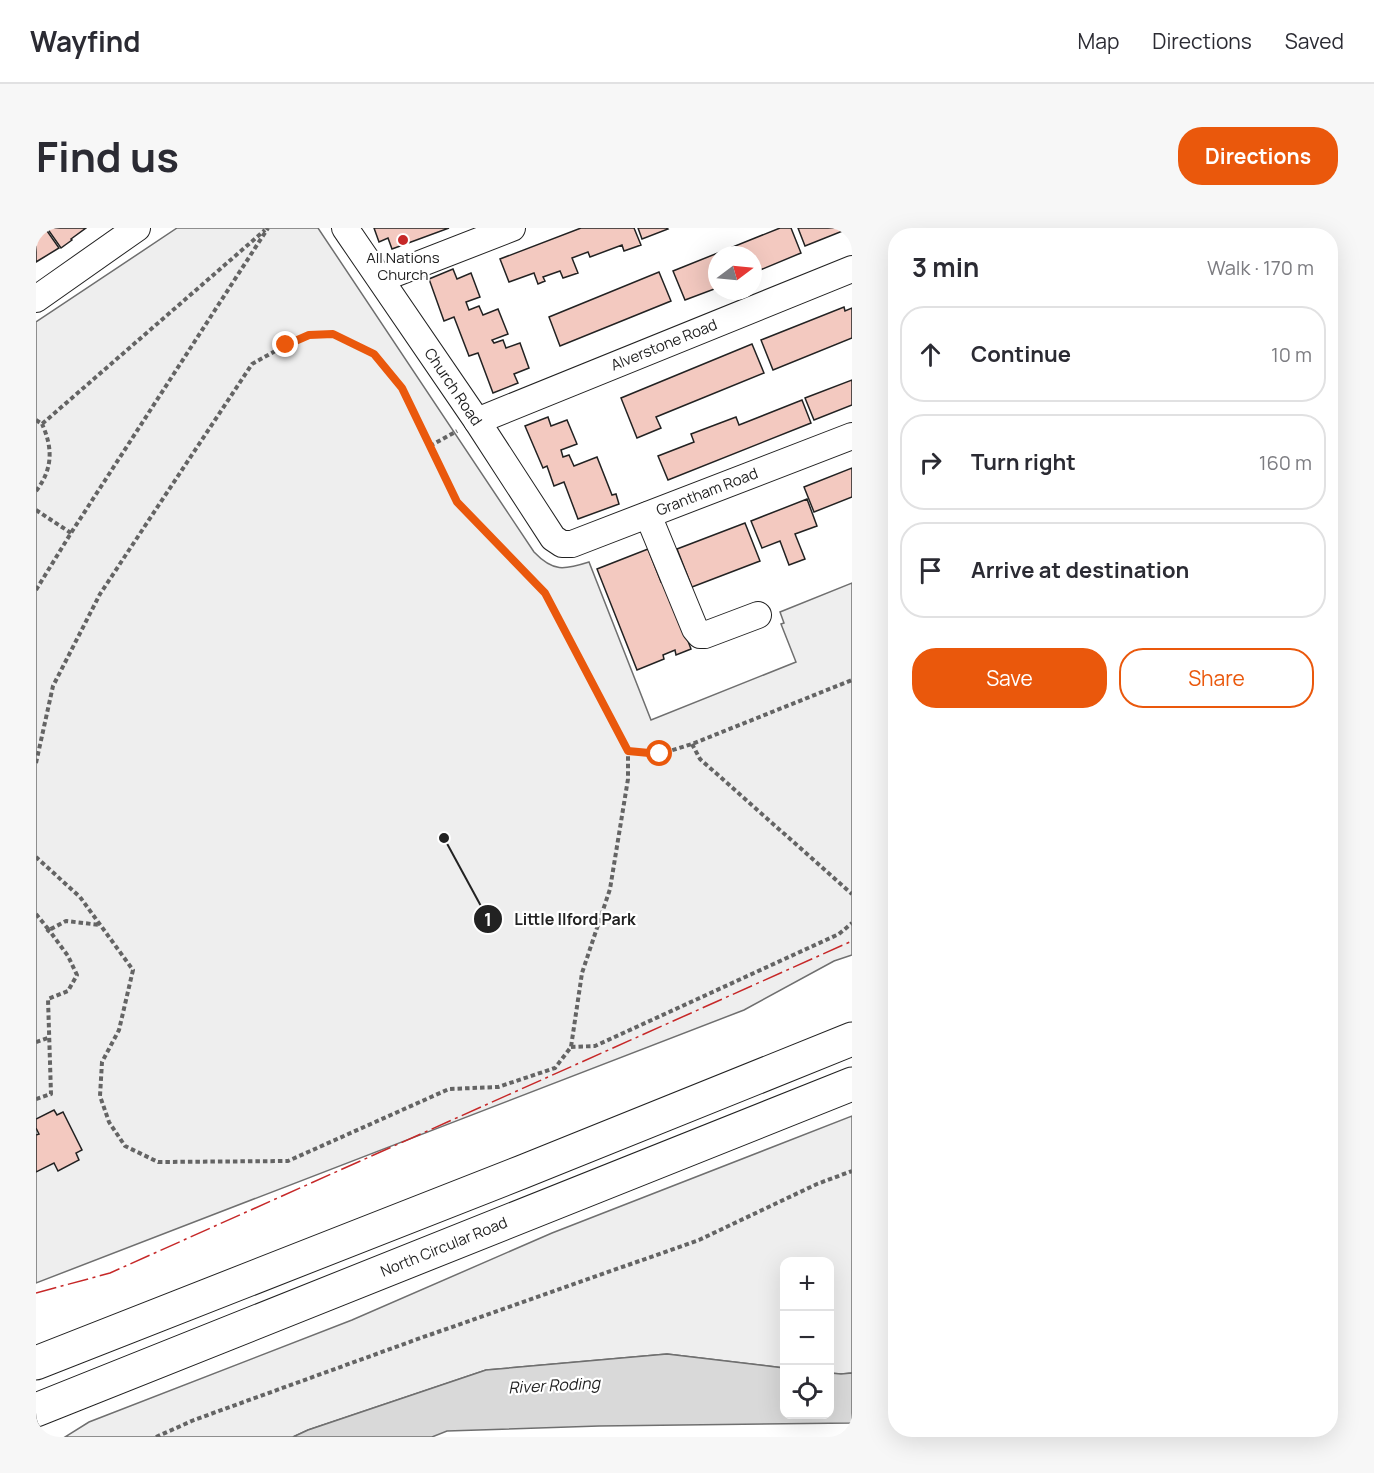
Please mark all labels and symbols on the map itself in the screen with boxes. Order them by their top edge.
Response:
marker: All Nations Church [396,233,410,247]
north arrow [708,246,762,300]
place label: All Nations Church [366,247,440,285]
street label: Alverstone Road [608,314,720,375]
route end [272,331,298,357]
street label: Church Road [420,344,487,430]
street label: Grantham Road [653,462,761,521]
route start [646,740,672,766]
callout: Little Ilford Park [473,902,648,936]
text: 1 [484,907,492,931]
text: Little Ilford Park [514,908,636,930]
street label: North Circular Road [377,1212,510,1282]
water label: River Roding [508,1372,602,1398]

